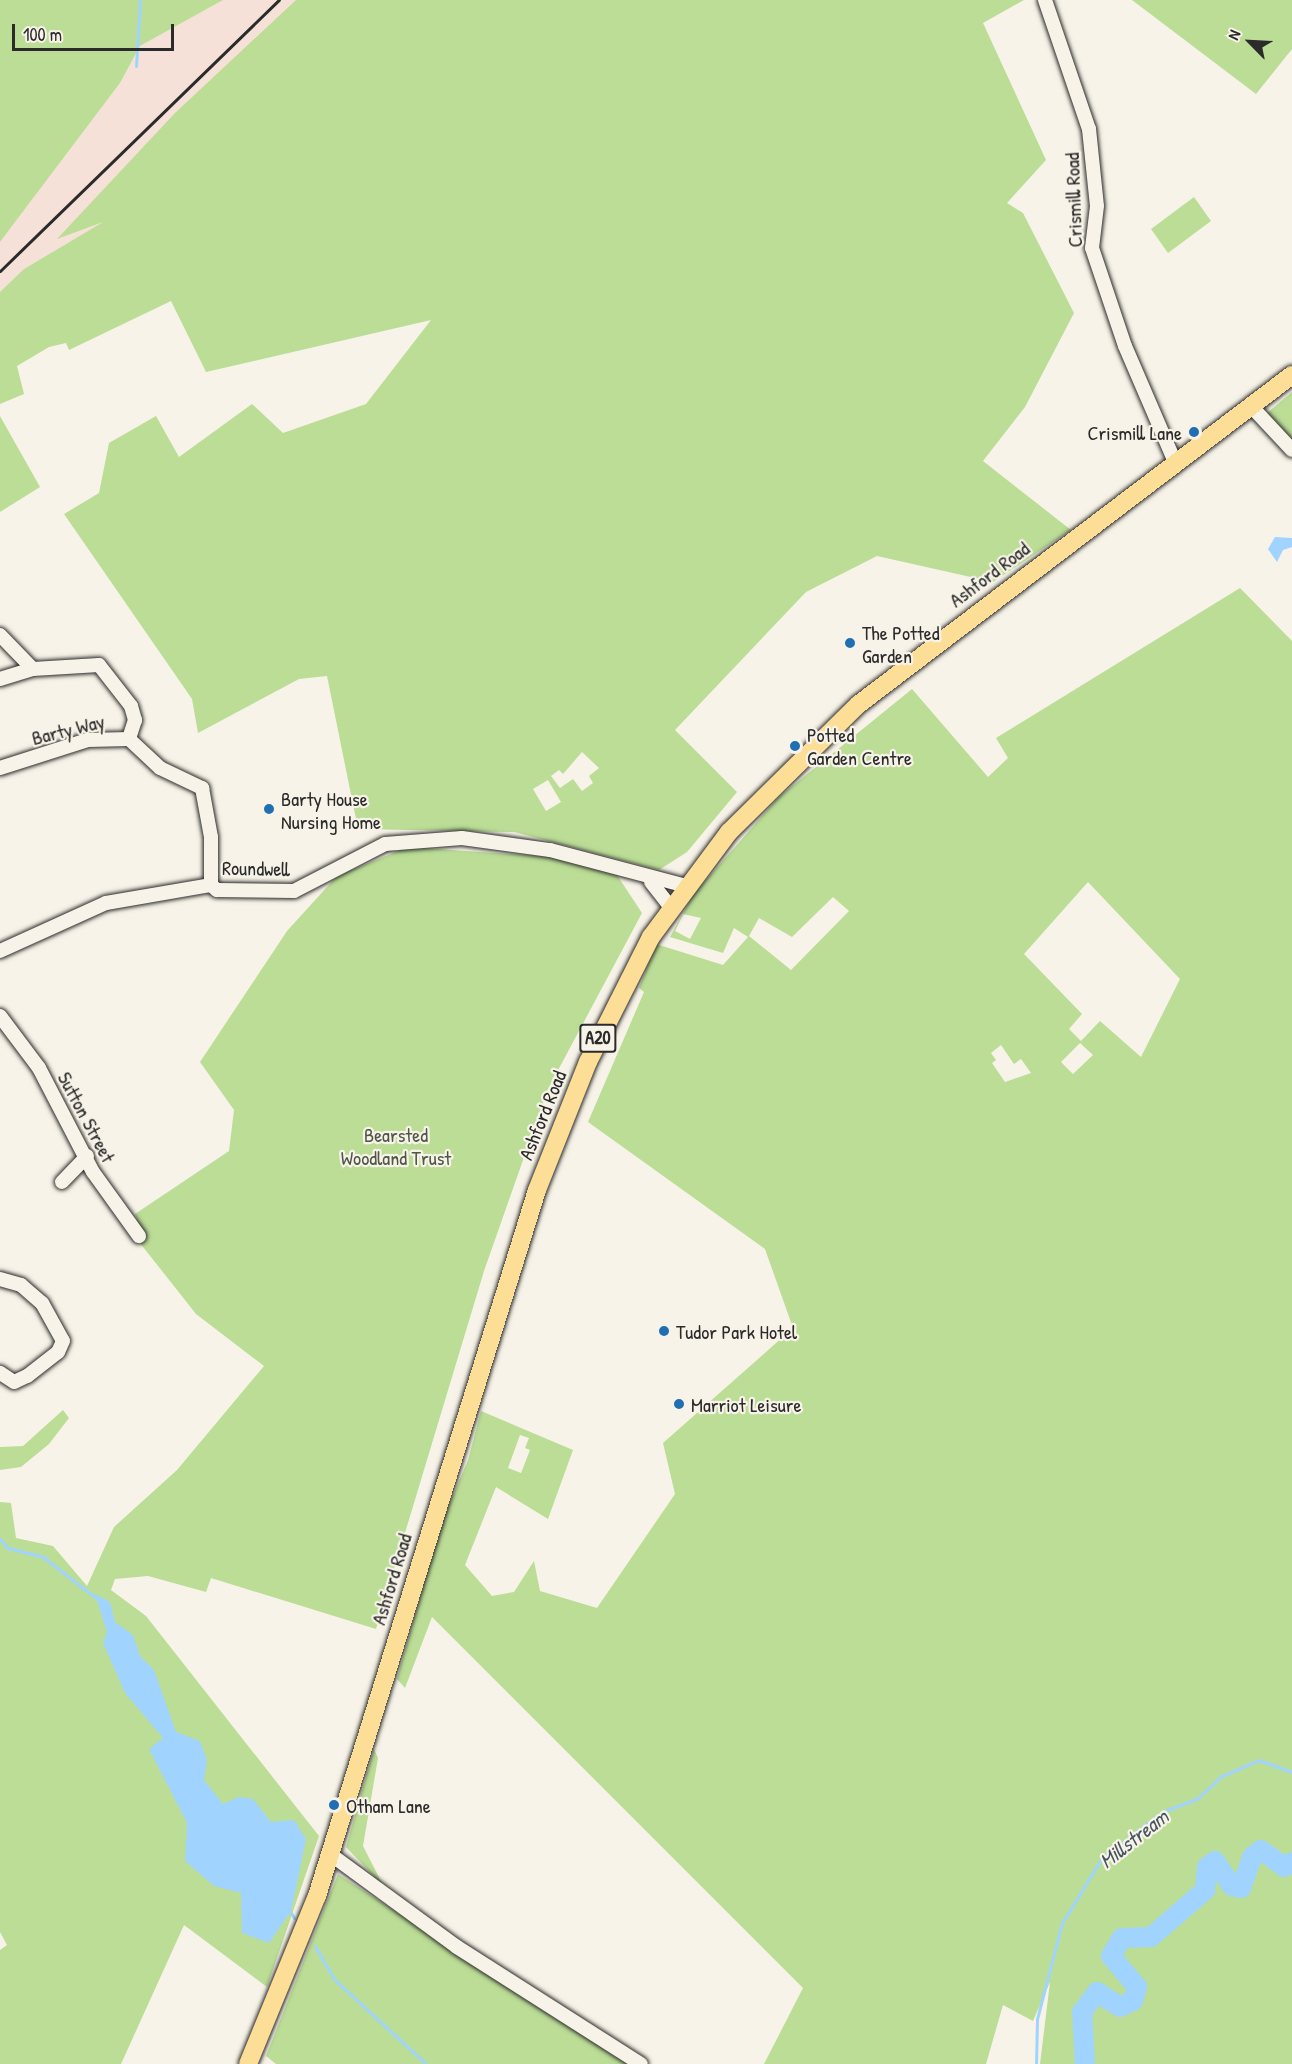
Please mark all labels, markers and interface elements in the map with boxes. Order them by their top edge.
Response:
scale bar [15,12,177,50]
north arrow [1220,12,1280,72]
text: 100 m [23,22,62,47]
text: N [1222,26,1245,43]
street label: Crismill Road [1059,152,1087,248]
place label: Crismill Lane [1088,420,1182,444]
marker: Crismill Lane [1187,425,1201,439]
street label: Ashford Road [944,536,1034,612]
place label: The Potted Garden [862,620,940,667]
marker: The Potted Garden [843,636,857,650]
street label: Barty Way [29,708,107,750]
place label: Potted Garden Centre [807,722,912,769]
marker: Potted Garden Centre [788,739,802,753]
place label: Barty House Nursing Home [281,786,381,833]
marker: Barty House Nursing Home [262,802,276,816]
street label: Roundwell [222,855,290,881]
road number: A20 [578,1023,618,1053]
street label: Ashford Road [513,1067,571,1163]
street label: Sutton Street [53,1068,121,1166]
park label: Bearsted Woodland Trust [341,1122,451,1169]
place label: Tudor Park Hotel [676,1319,797,1343]
marker: Tudor Park Hotel [657,1324,671,1338]
place label: Marriot Leisure [691,1392,801,1416]
marker: Marriot Leisure [672,1397,686,1411]
street label: Ashford Road [366,1531,416,1627]
place label: Otham Lane [346,1793,431,1817]
marker: Otham Lane [327,1798,341,1812]
water label: Millstream [1095,1804,1173,1874]

